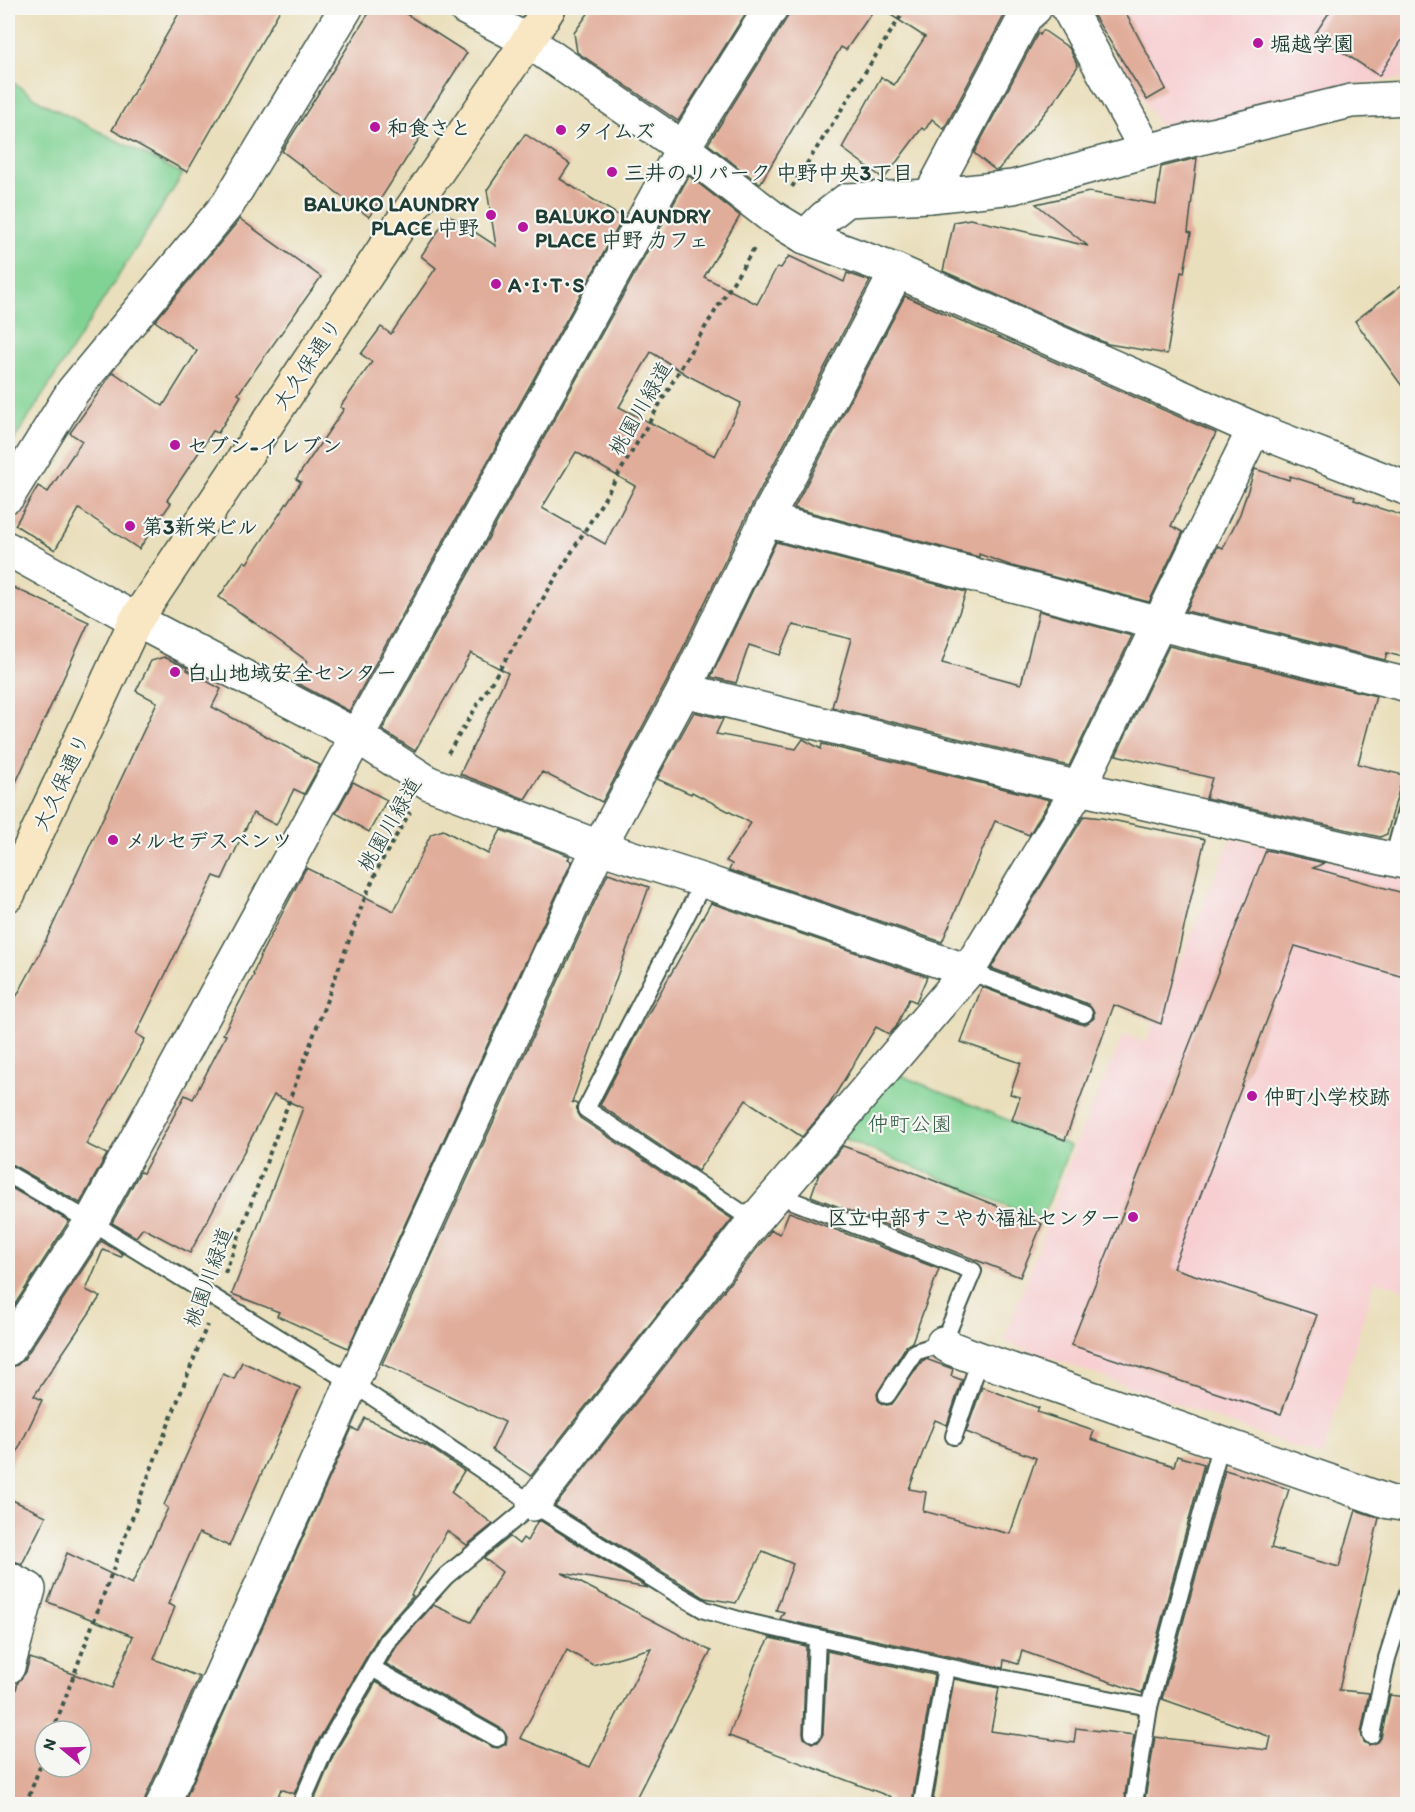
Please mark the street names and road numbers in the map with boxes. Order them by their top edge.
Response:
street label: 大久保通り [267,313,347,415]
street label: 桃園川緑道 [603,356,677,460]
street label: 大久保通り [27,729,95,835]
street label: 桃園川緑道 [352,772,426,876]
street label: 桃園川緑道 [178,1223,238,1331]

